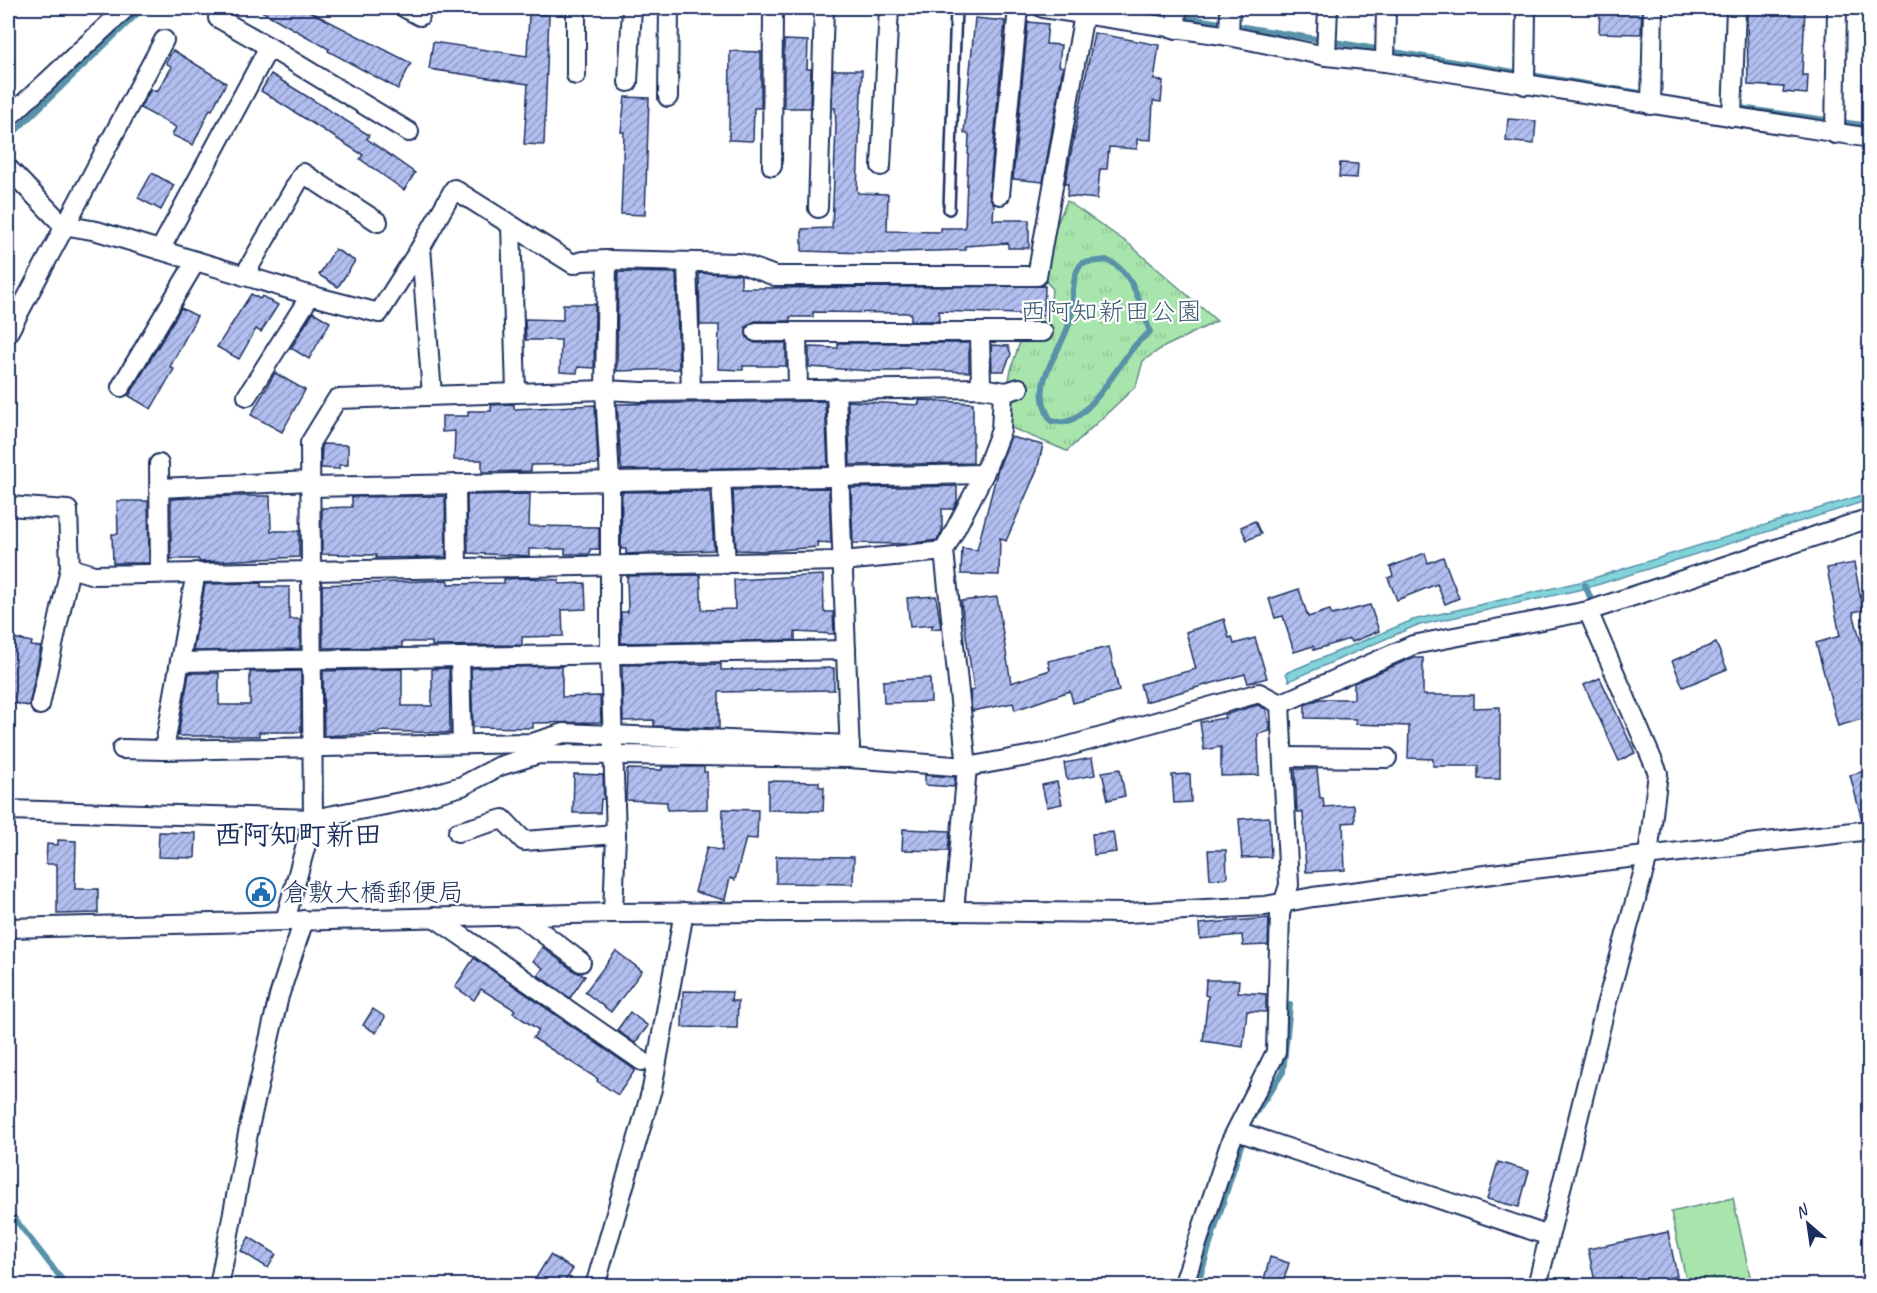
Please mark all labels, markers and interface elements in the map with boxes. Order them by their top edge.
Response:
park label: 西阿知新田公園 [1020,295,1202,328]
district label: 西阿知町新田 [214,817,382,852]
public building icon: 倉敷大橋郵便局 [245,876,277,908]
place label: 倉敷大橋郵便局 [282,876,464,909]
north arrow [1778,1194,1838,1254]
text: N [1792,1199,1813,1223]

